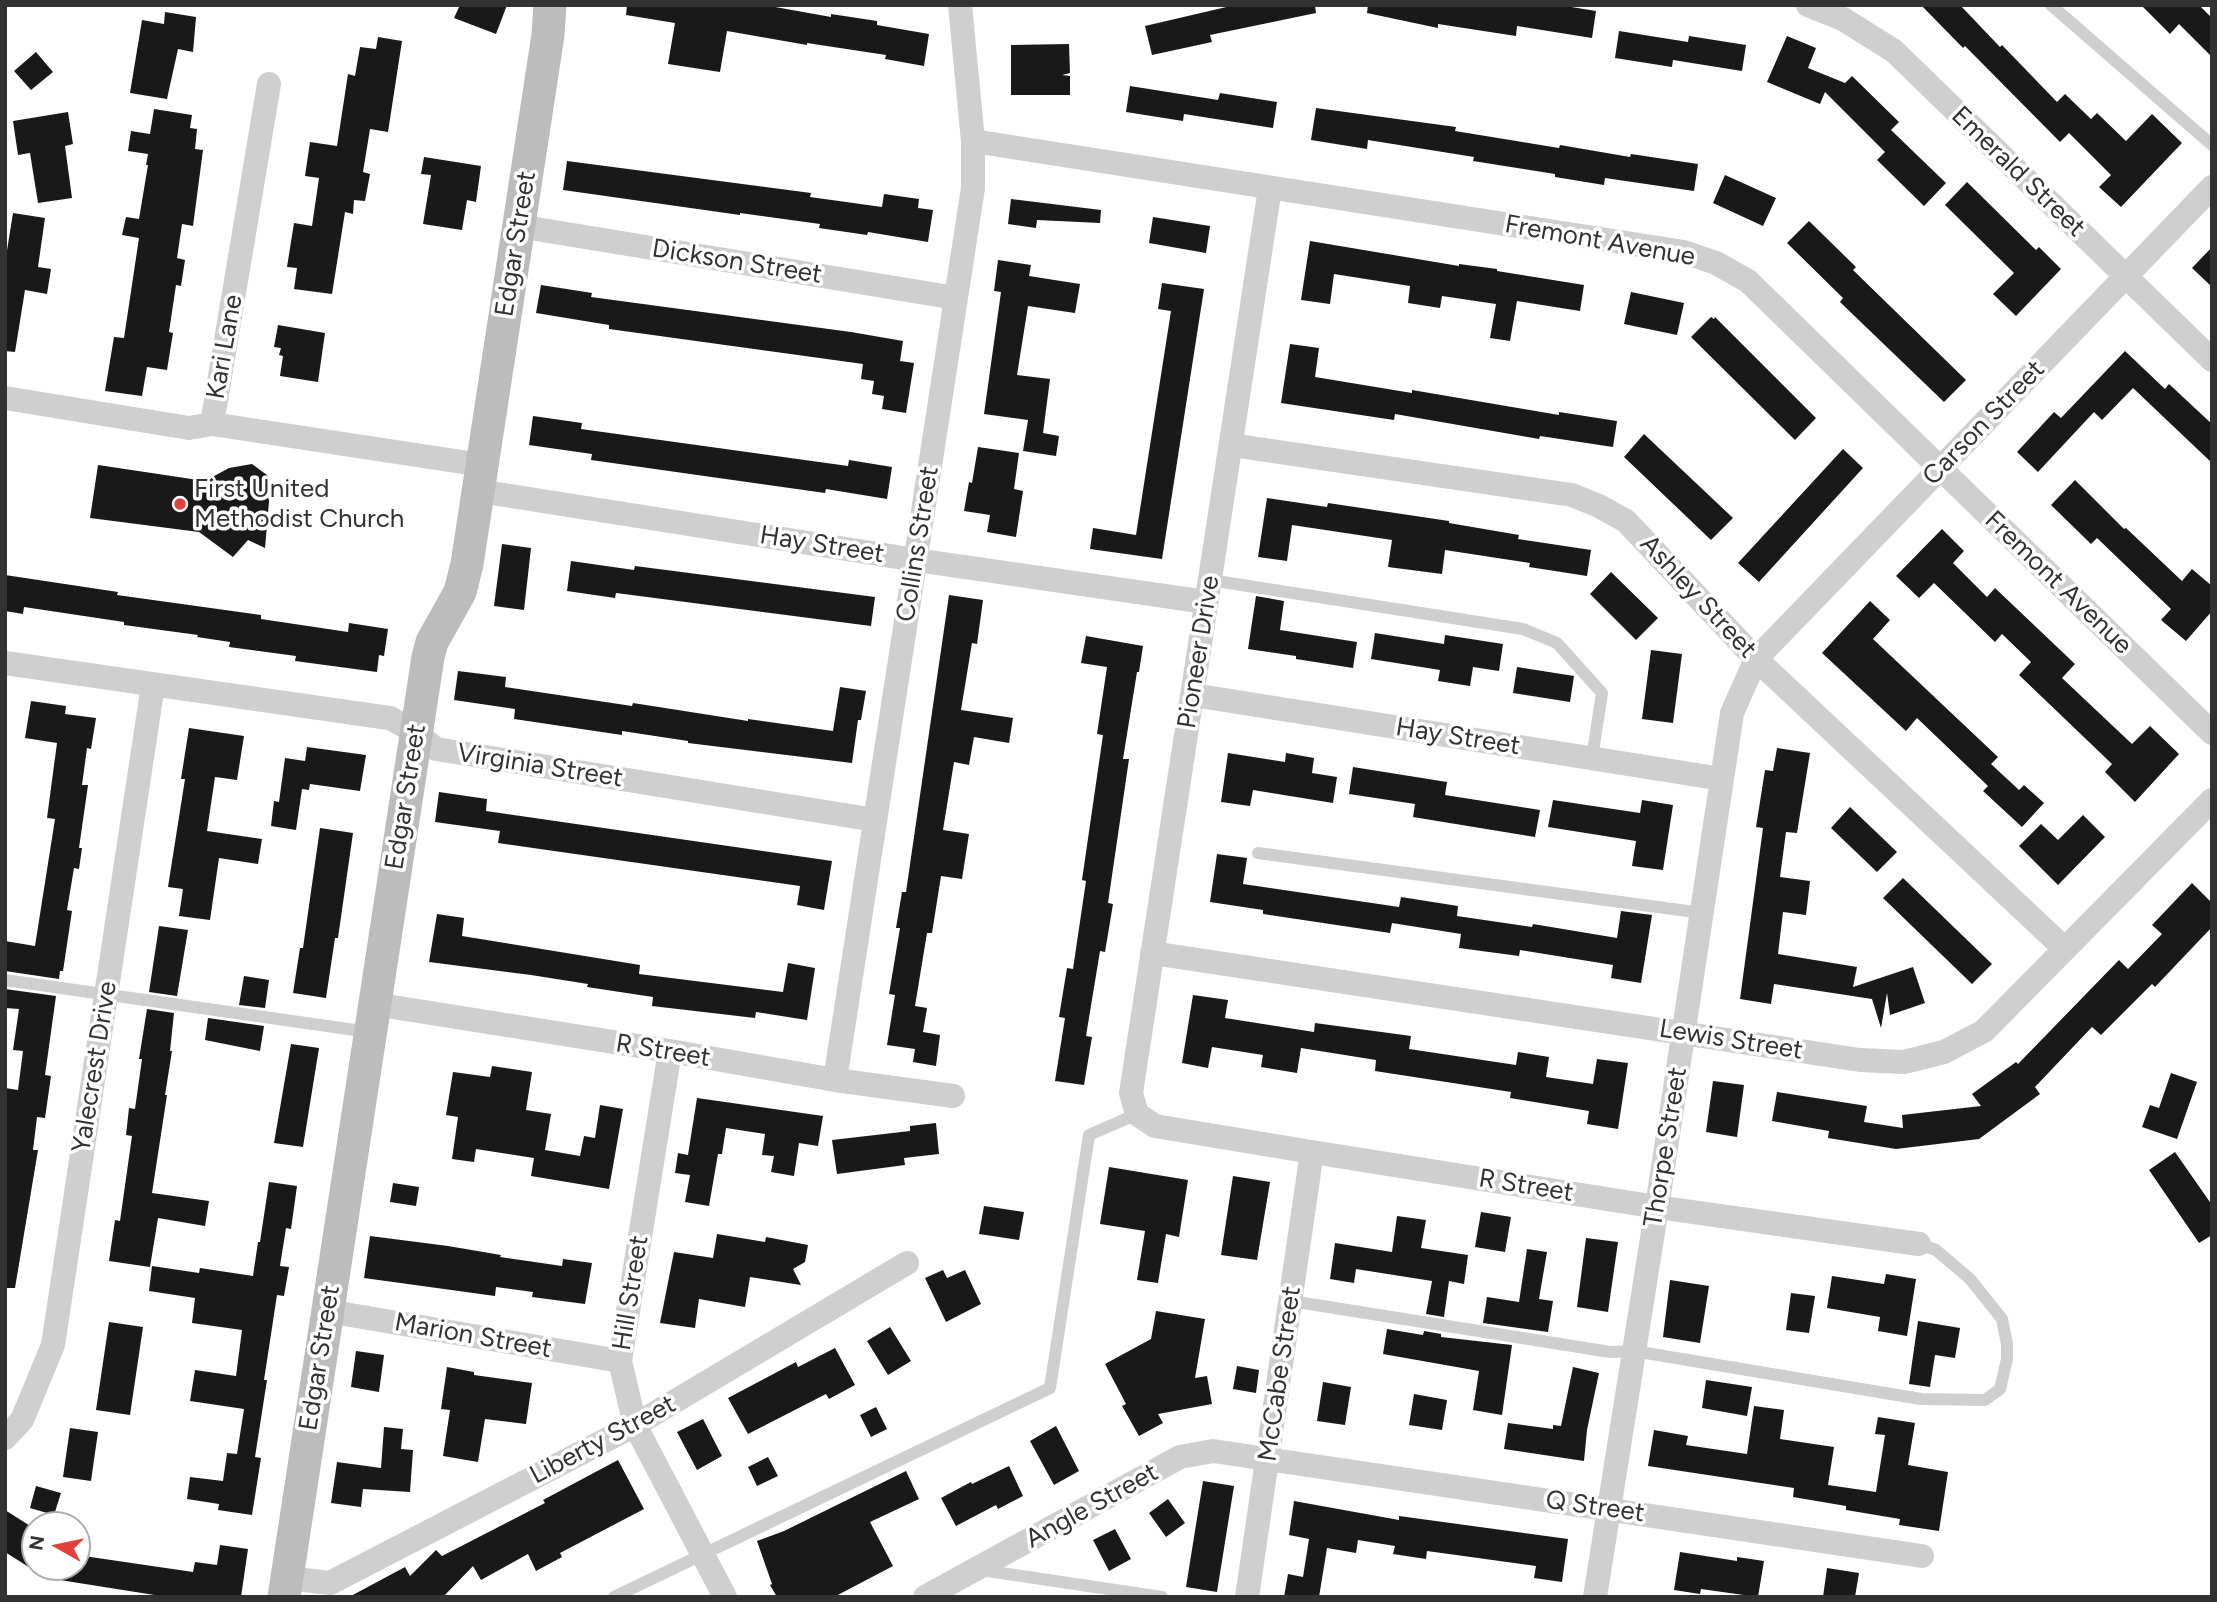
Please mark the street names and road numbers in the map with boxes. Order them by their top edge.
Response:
street label: Emerald Street [1945,100,2091,244]
street label: Edgar Street [489,169,543,319]
street label: Fremont Avenue [1502,209,1698,273]
street label: Dickson Street [650,233,824,291]
street label: Kari Lane [200,292,250,402]
street label: Carson Street [1917,354,2051,492]
street label: Collins Street [890,464,946,624]
street label: Fremont Avenue [1978,505,2138,661]
street label: Hay Street [758,520,886,570]
street label: Ashley Street [1633,529,1763,665]
street label: Pioneer Drive [1172,573,1226,731]
street label: Hay Street [1394,712,1522,762]
street label: Edgar Street [379,722,433,872]
street label: Virginia Street [455,738,625,794]
street label: Yalecrest Drive [66,979,124,1155]
street label: Lewis Street [1657,1013,1805,1067]
street label: R Street [613,1028,713,1074]
street label: Thorpe Street [1638,1065,1694,1229]
street label: R Street [1476,1163,1576,1209]
street label: Hill Street [607,1233,655,1353]
street label: Edgar Street [293,1283,347,1433]
street label: McCabe Street [1252,1284,1308,1464]
street label: Marion Street [392,1307,554,1365]
street label: Liberty Street [525,1389,681,1491]
street label: Angle Street [1020,1457,1164,1555]
street label: Q Street [1544,1485,1646,1529]

